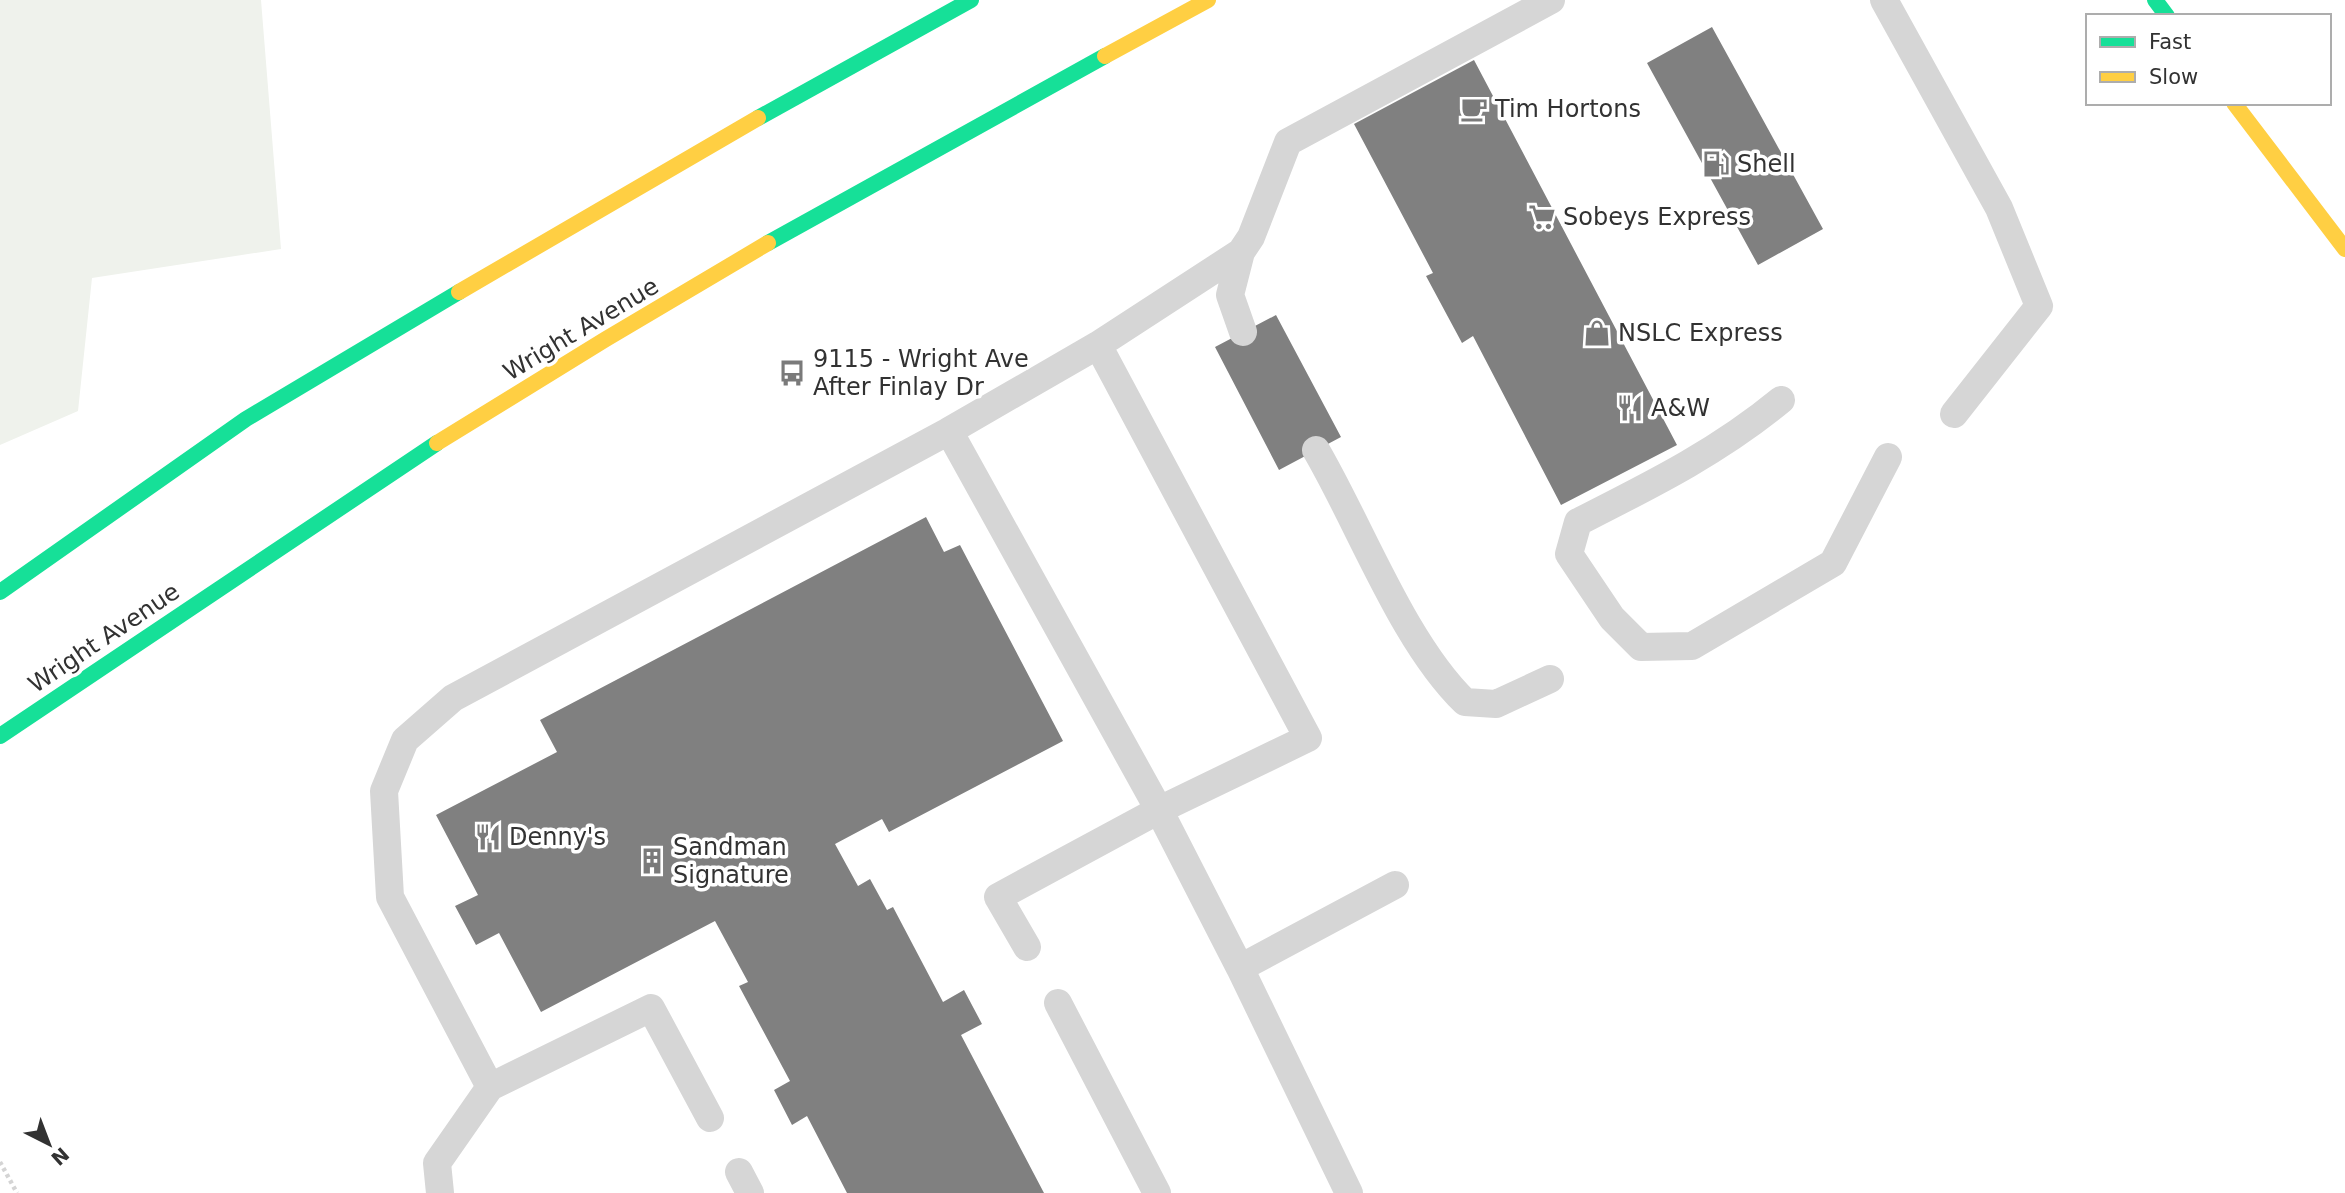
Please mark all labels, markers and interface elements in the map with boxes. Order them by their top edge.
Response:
legend [2086,14,2331,105]
text: Fast [2149,30,2191,54]
text: Slow [2149,65,2198,89]
cafe icon: Tim Hortons [1459,94,1489,124]
place label: Tim Hortons [1494,95,1641,123]
fuel station icon: Shell [1701,149,1731,179]
place label: Shell [1737,150,1796,178]
supermarket icon: Sobeys Express [1527,202,1557,232]
place label: Sobeys Express [1563,203,1751,231]
street label: Wright Avenue [498,272,664,386]
shop icon: NSLC Express [1582,318,1612,348]
place label: NSLC Express [1618,319,1783,347]
place label: 9115 - Wright Ave After Finlay Dr [813,345,1029,401]
bus stop icon: 9115 - Wright Ave After Finlay Dr [777,358,807,388]
restaurant icon: A&W [1615,393,1645,423]
place label: A&W [1651,394,1710,422]
street label: Wright Avenue [23,577,185,699]
restaurant icon: Denny's [473,822,503,852]
place label: Denny's [509,823,606,851]
place label: Sandman Signature [673,833,789,889]
building icon: Sandman Signature [637,846,667,876]
north arrow [14,1109,84,1179]
text: N [47,1143,74,1170]

